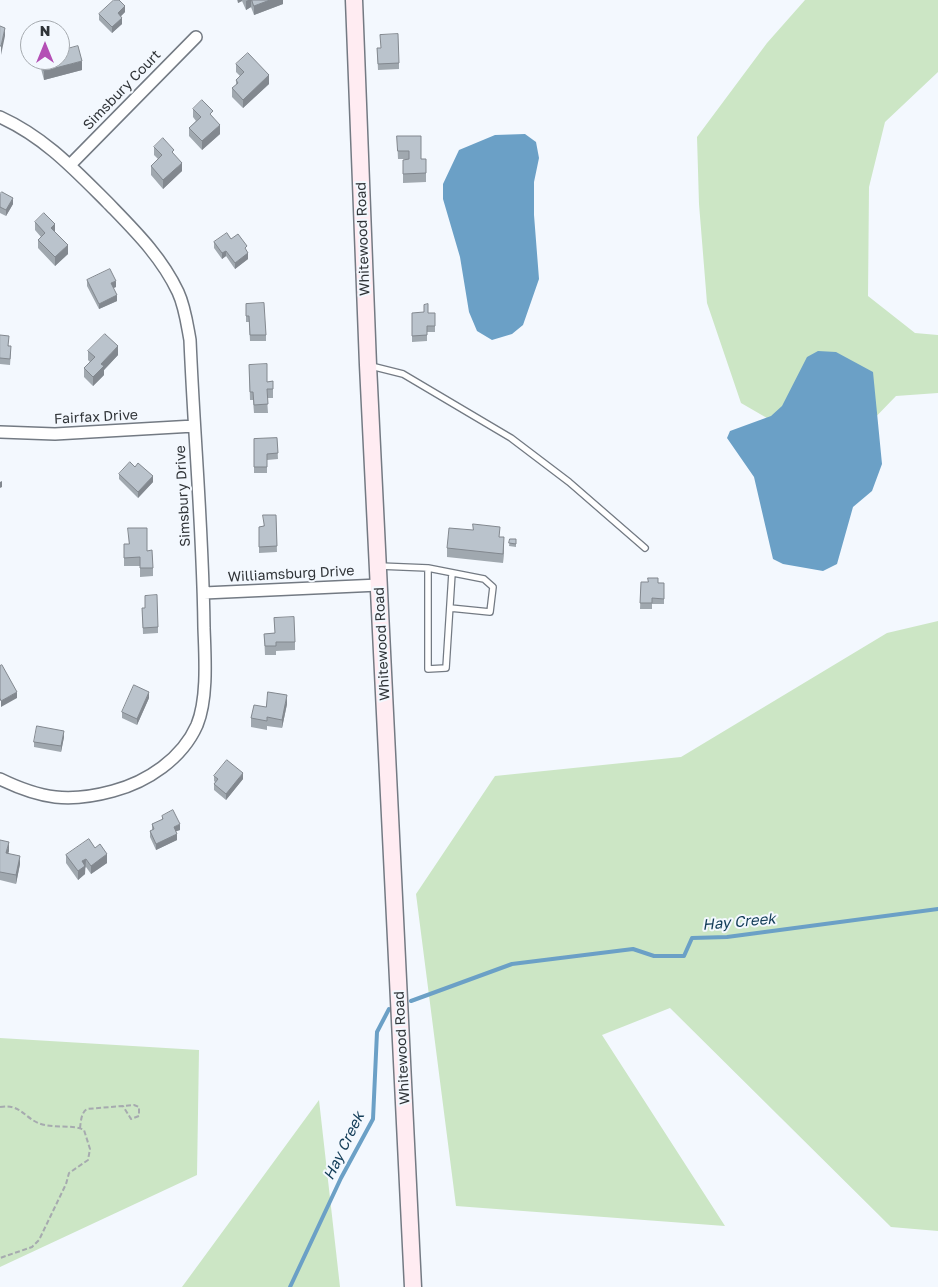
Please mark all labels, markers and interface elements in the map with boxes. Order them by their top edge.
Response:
north arrow [20,20,70,70]
text: N [40,22,50,39]
street label: Simsbury Court [80,47,164,133]
street label: Whitewood Road [353,182,373,296]
street label: Fairfax Drive [54,406,138,428]
street label: Simsbury Drive [172,445,194,547]
street label: Williamsburg Drive [227,562,355,586]
street label: Whitewood Road [371,587,393,701]
water label: Hay Creek [702,910,776,934]
street label: Whitewood Road [391,991,413,1105]
water label: Hay Creek [320,1109,368,1183]

